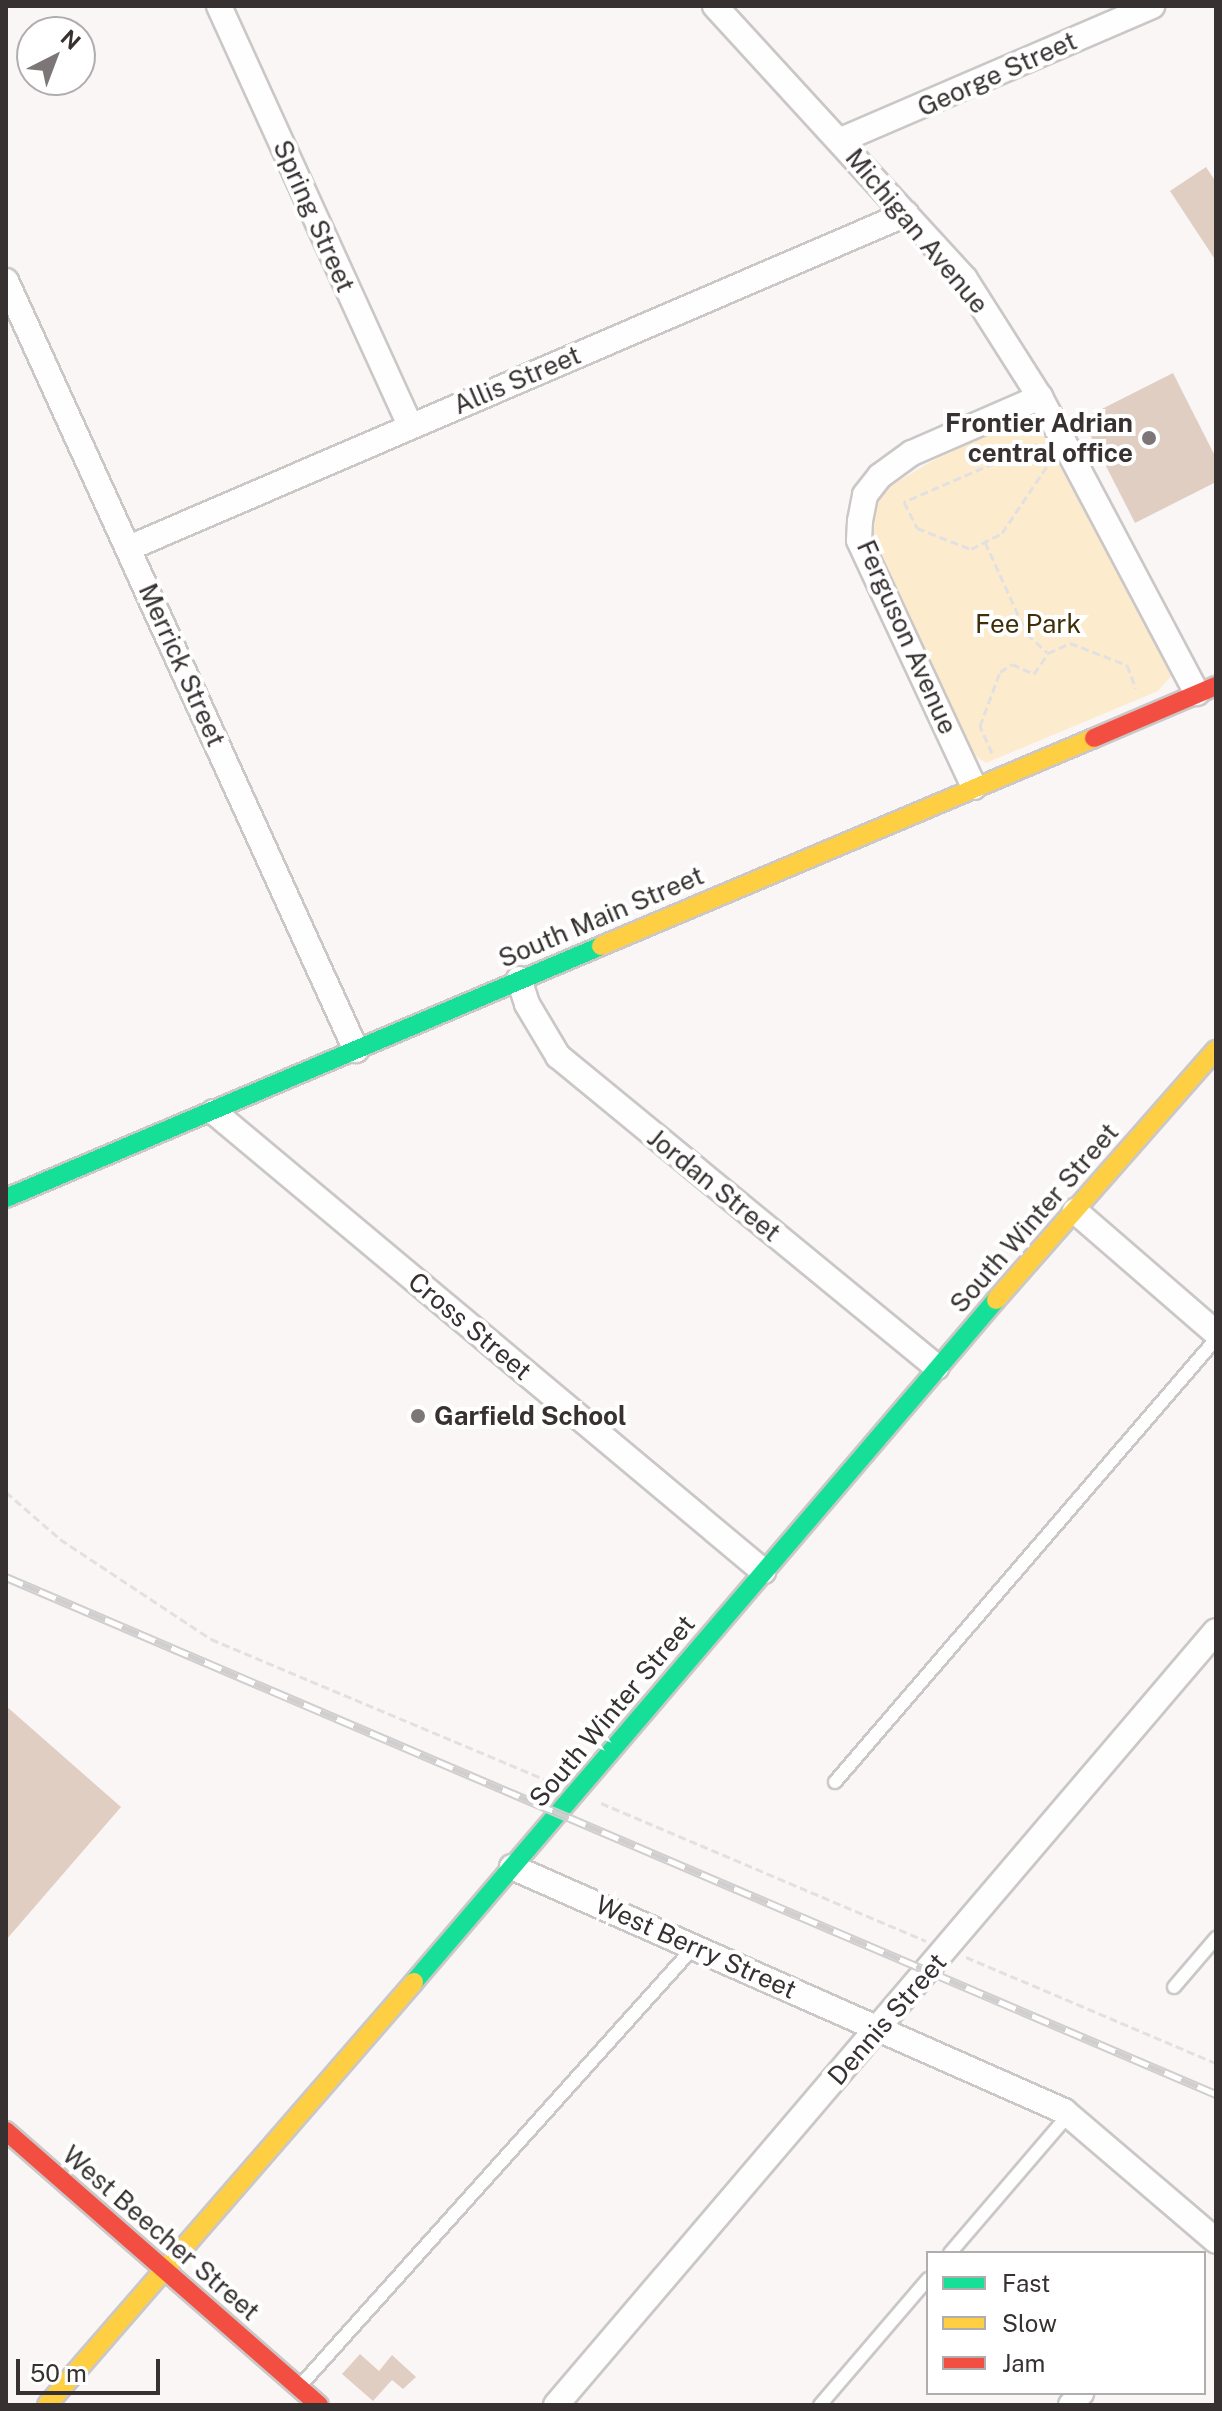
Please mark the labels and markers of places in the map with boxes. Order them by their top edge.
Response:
place label: Frontier Adrian central office [945,407,1133,468]
marker: Frontier Adrian central office [1140,429,1158,447]
place label: Garfield School [434,1400,627,1432]
marker: Garfield School [409,1407,427,1425]

